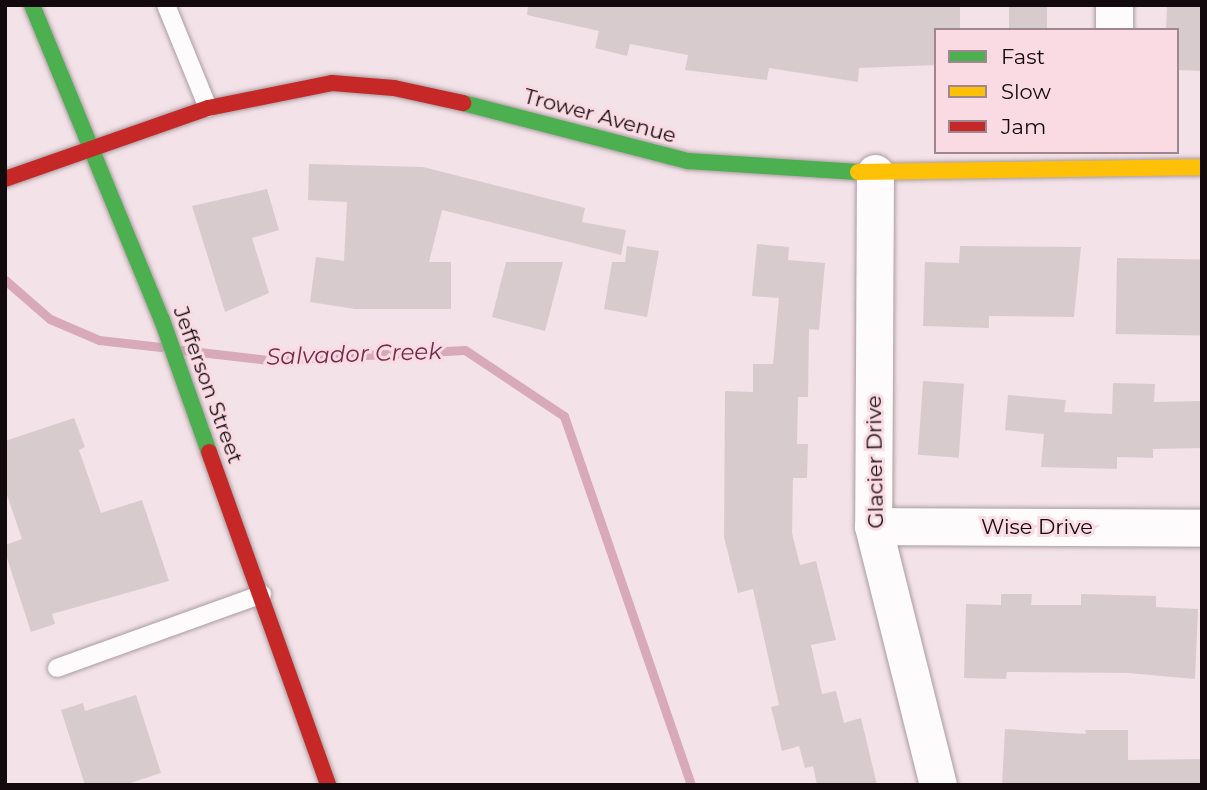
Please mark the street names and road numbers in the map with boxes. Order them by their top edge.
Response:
street label: Trower Avenue [521,84,679,148]
street label: Jefferson Street [168,303,248,467]
street label: Glacier Drive [861,395,889,529]
street label: Wise Drive [981,514,1093,540]

